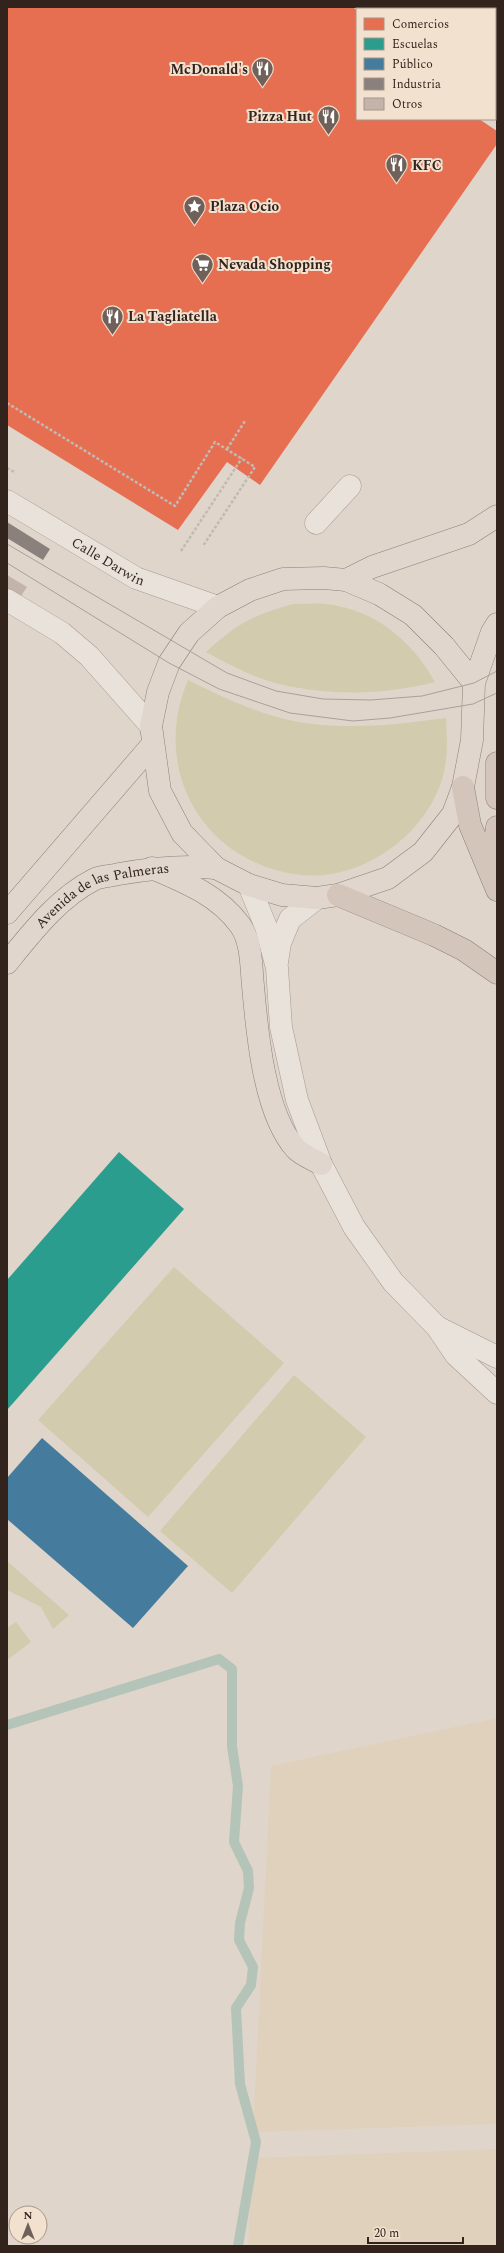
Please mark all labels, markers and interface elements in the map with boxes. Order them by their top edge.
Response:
legend [356,8,496,120]
text: Comercios [392,15,449,34]
text: Escuelas [392,35,438,54]
text: Público [392,55,433,74]
restaurant icon: McDonald's [250,56,276,89]
place label: McDonald's [170,59,248,80]
text: Industria [392,75,441,94]
text: Otros [392,95,422,114]
restaurant icon: Pizza Hut [315,103,341,136]
place label: Pizza Hut [248,106,313,127]
restaurant icon: KFC [384,152,410,185]
place label: KFC [412,155,442,176]
place icon: Plaza Ocio [182,193,208,226]
place label: Plaza Ocio [210,196,280,217]
supermarket icon: Nevada Shopping [190,251,216,284]
place label: Nevada Shopping [218,254,331,275]
restaurant icon: La Tagliatella [100,303,126,336]
place label: La Tagliatella [128,306,218,327]
street label: Calle Darwin [68,531,148,591]
street label: Avenida de las Palmeras [30,857,170,933]
north arrow [8,2205,48,2245]
text: N [24,2207,33,2224]
scale bar [368,2219,463,2245]
text: 20 m [374,2224,399,2243]

